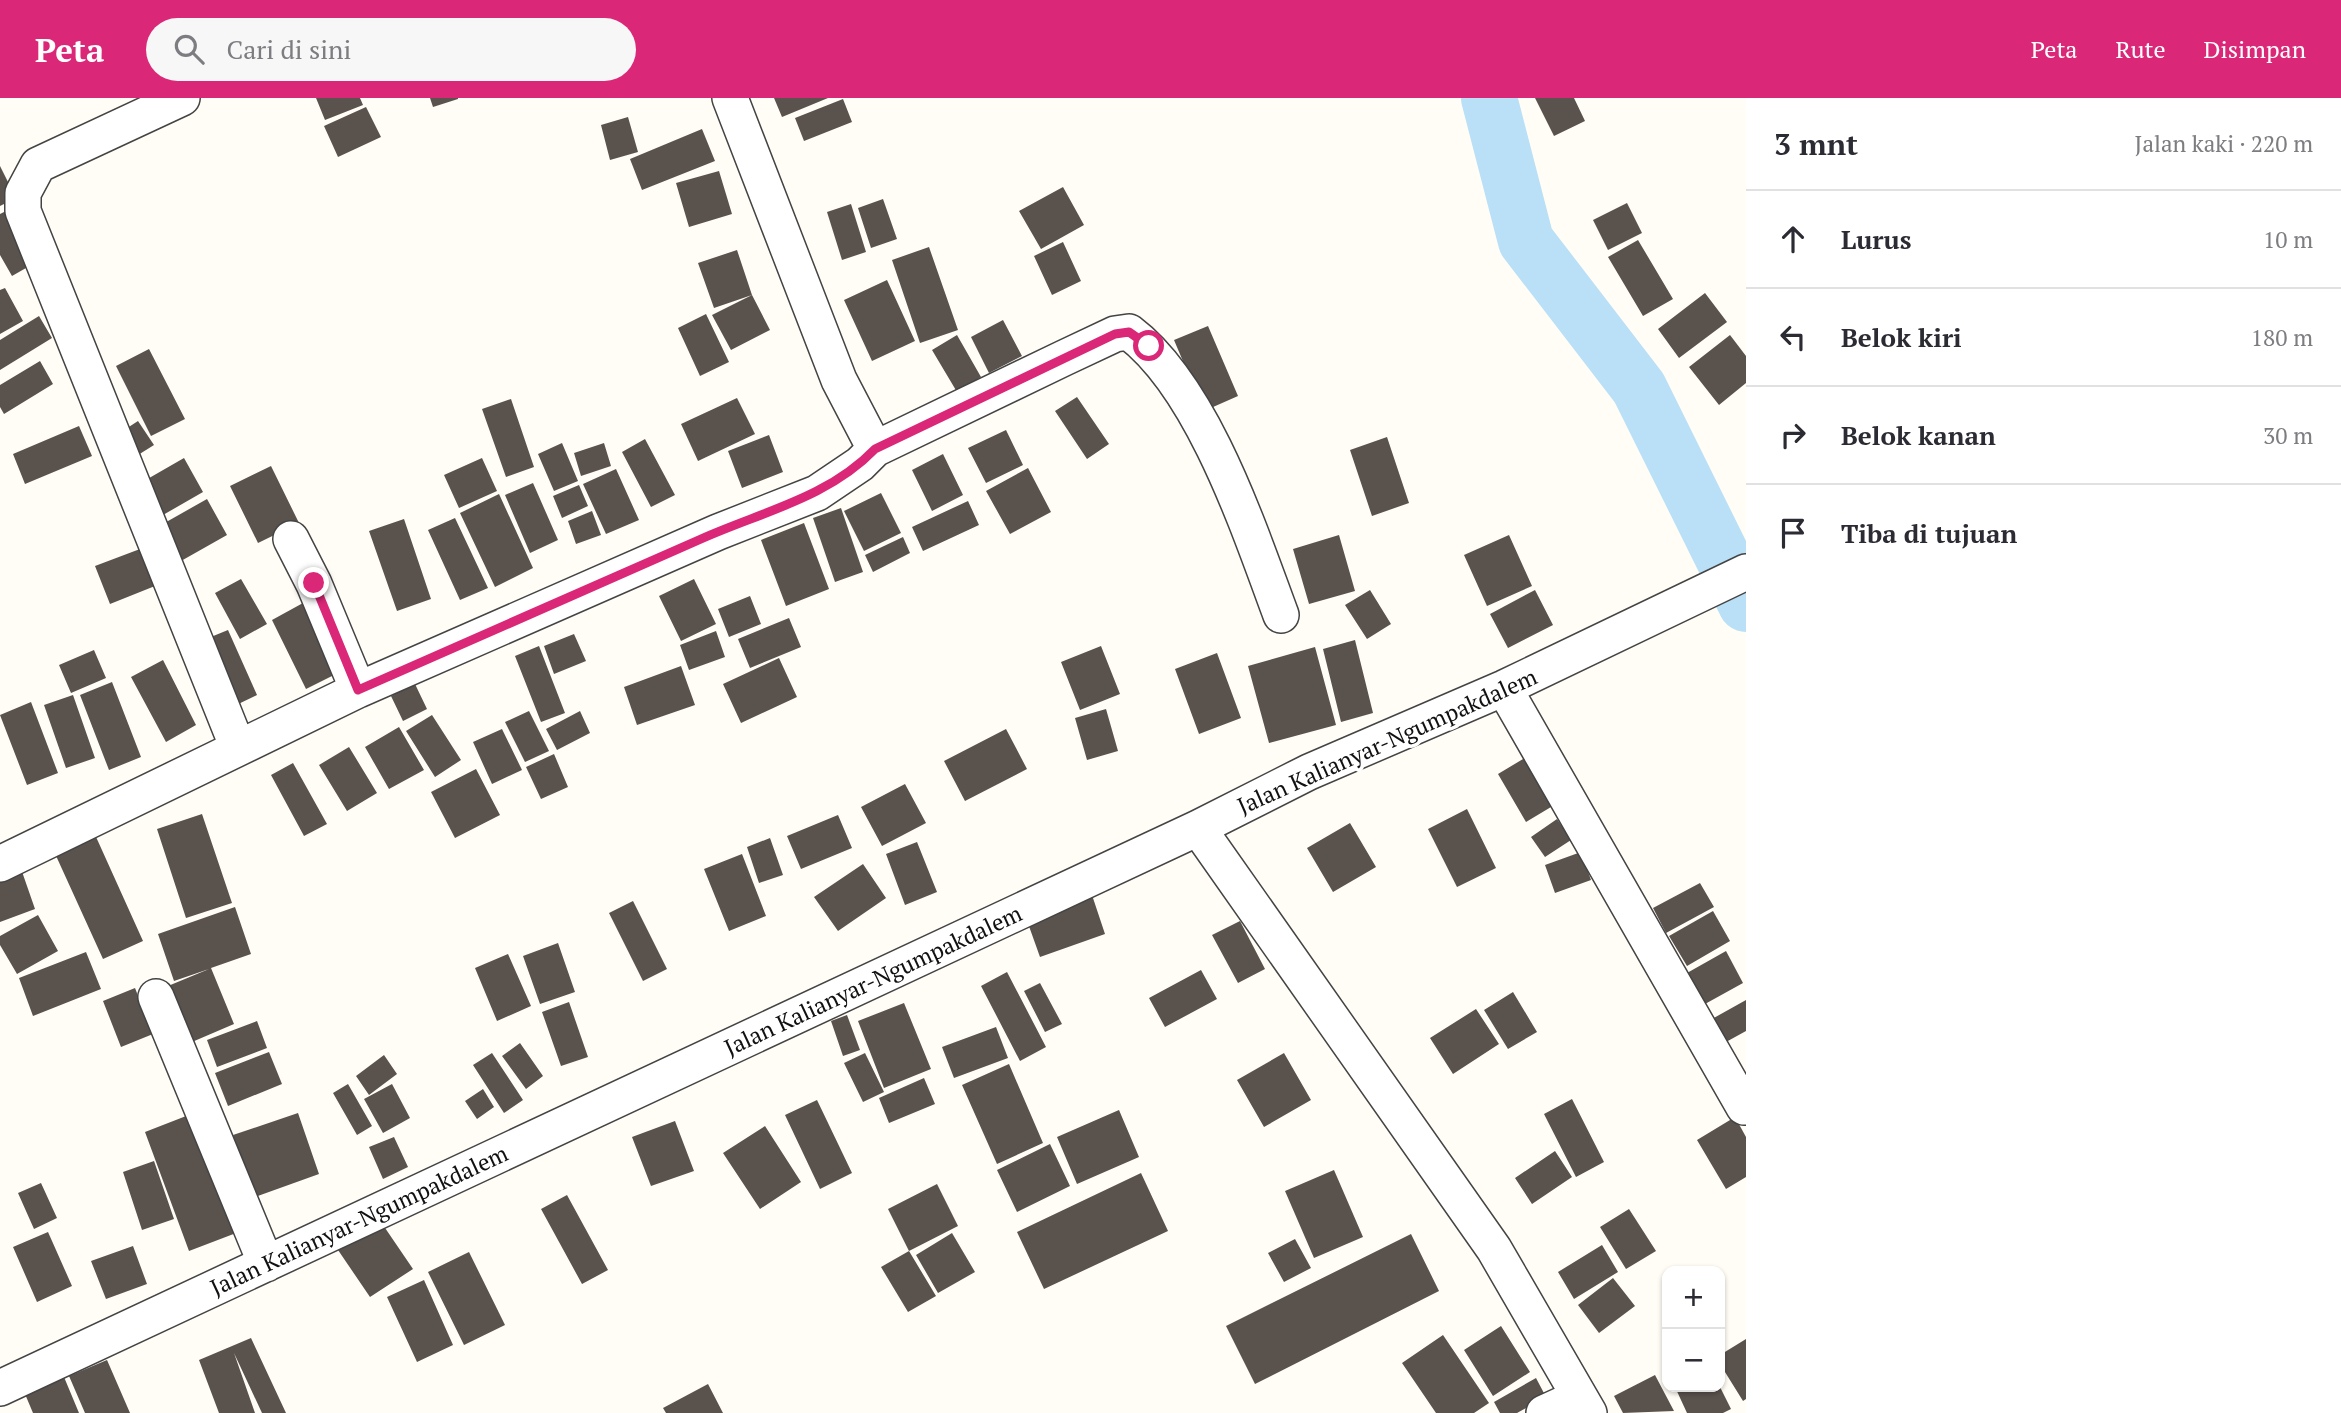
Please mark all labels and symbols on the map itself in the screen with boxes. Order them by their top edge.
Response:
route start [1133,330,1164,361]
route end [298,567,329,598]
street label: Jalan Kalianyar-Ngumpakdalem [1232,661,1542,821]
street label: Jalan Kalianyar-Ngumpakdalem [719,897,1027,1063]
street label: Jalan Kalianyar-Ngumpakdalem [205,1137,513,1303]

